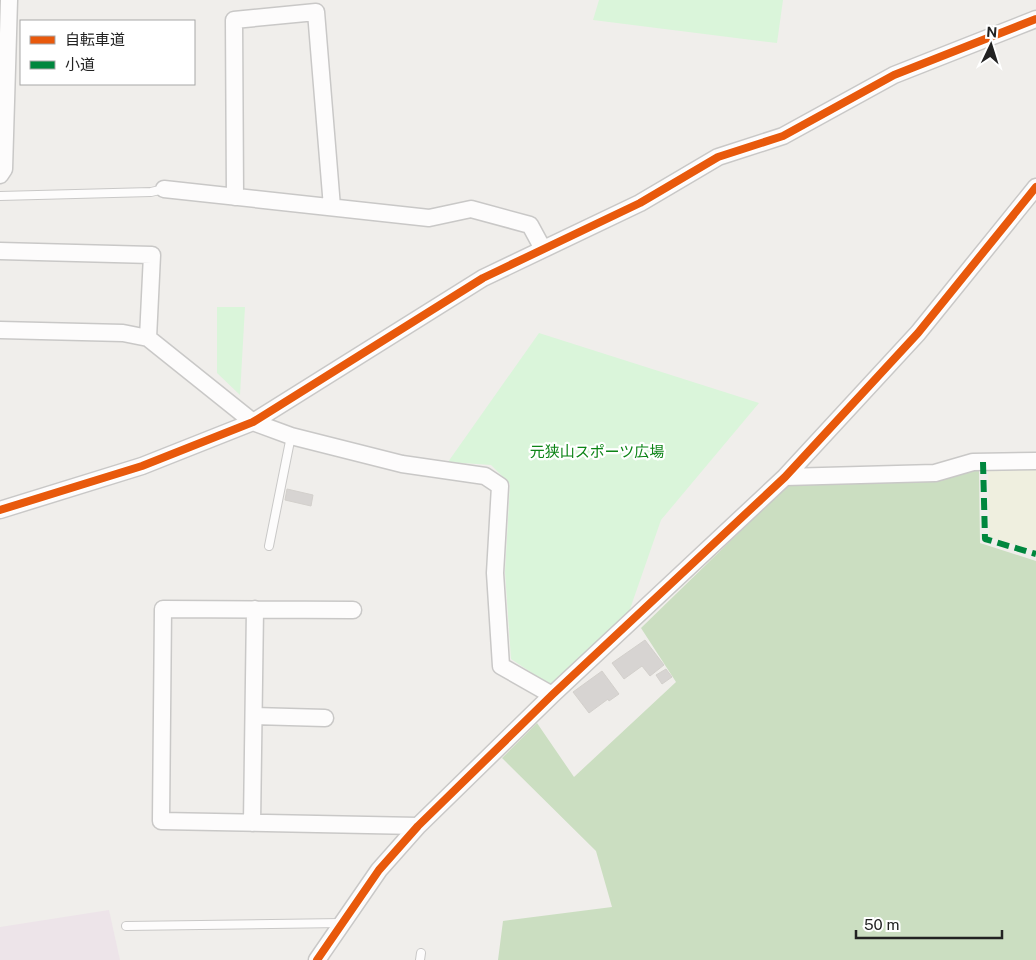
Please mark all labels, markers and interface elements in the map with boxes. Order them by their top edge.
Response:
legend [20,20,195,85]
north arrow [966,20,1016,70]
text: N [986,24,998,40]
text: 自転車道 [65,31,125,48]
text: 小道 [65,56,95,73]
park label: 元狭山スポーツ広場 [530,443,664,460]
scale bar [856,908,1002,940]
text: 50 m [864,916,899,933]

